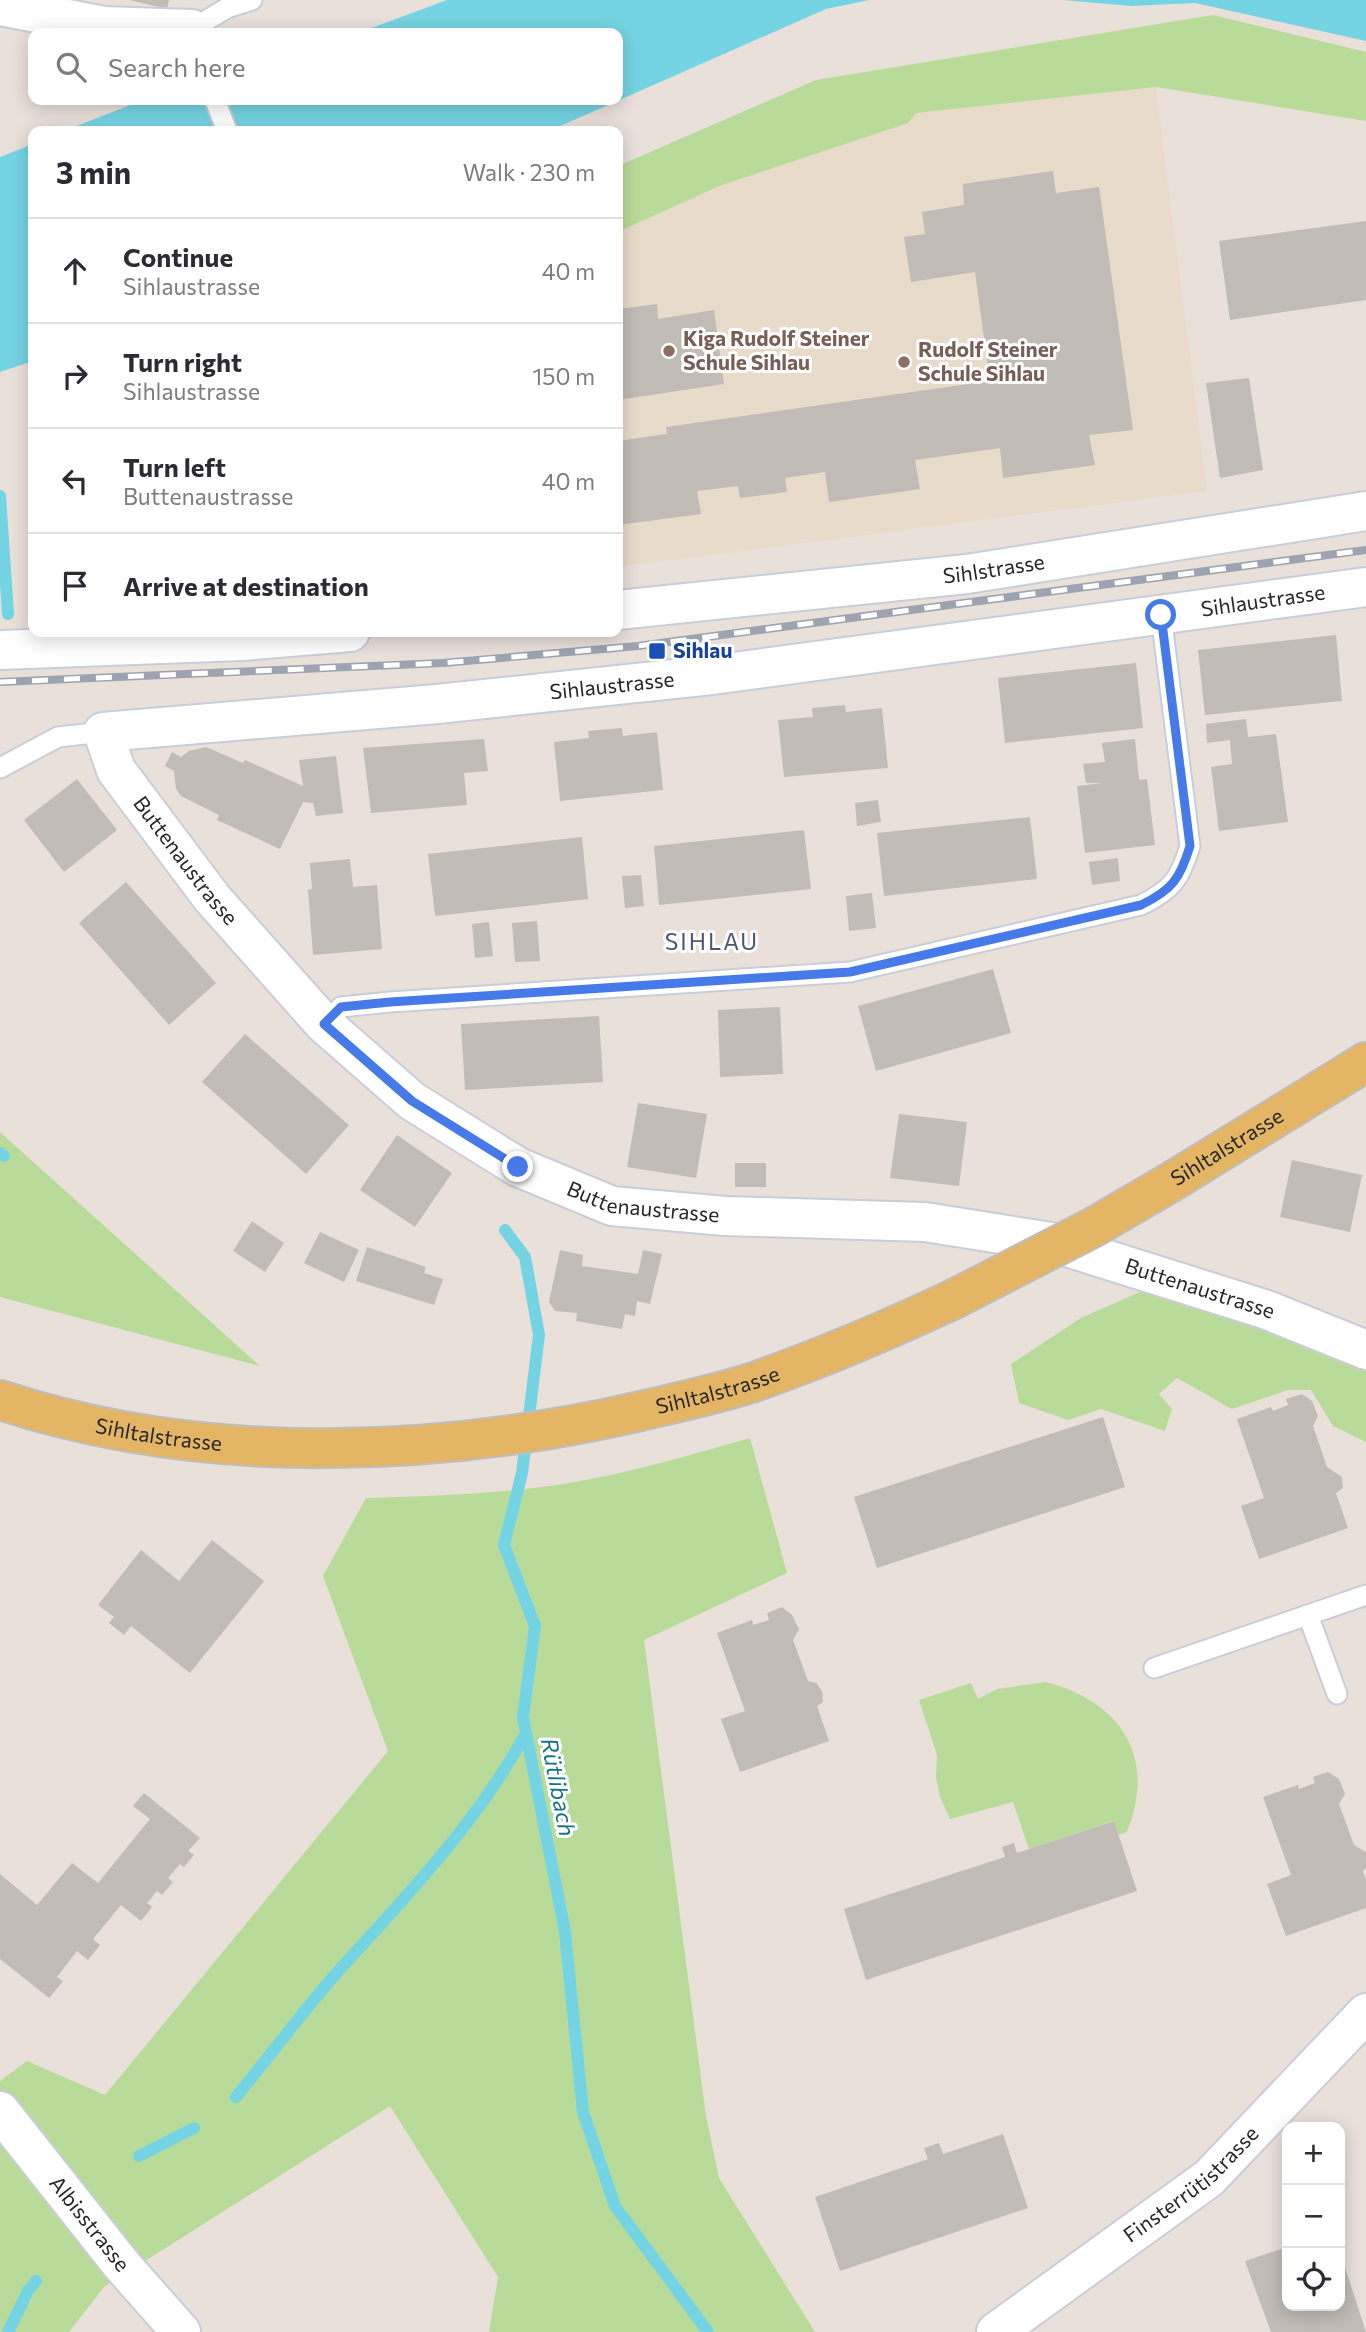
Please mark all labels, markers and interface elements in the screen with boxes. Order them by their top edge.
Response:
search box [28,28,623,105]
icon: search [52,48,90,86]
text: Search here [108,51,246,82]
text: 3 min [56,153,131,190]
text: Walk · 230 m [463,158,595,186]
text: Continue [123,241,233,272]
icon: ahead [56,252,94,290]
text: 40 m [542,257,595,285]
text: Sihlaustrasse [123,272,260,300]
place label: Kiga Rudolf Steiner Schule Sihlau [683,325,870,374]
place label: Rudolf Steiner Schule Sihlau [918,336,1058,385]
marker: Kiga Rudolf Steiner Schule Sihlau [661,343,677,359]
text: Turn right [123,346,242,377]
marker: Rudolf Steiner Schule Sihlau [896,354,912,370]
icon: right [56,357,94,395]
text: 150 m [532,362,595,390]
text: Sihlaustrasse [123,377,260,405]
text: Turn left [123,451,226,482]
icon: left [56,462,94,500]
text: 40 m [542,467,595,495]
text: Buttenaustrasse [123,482,293,510]
street label: Sihlstrasse [942,548,1046,587]
icon: arrive [56,567,94,605]
text: Arrive at destination [123,570,369,601]
street label: Sihlaustrasse [1199,578,1327,621]
route start [1145,599,1176,630]
place label: Sihlau [673,637,732,662]
marker: Sihlau [647,641,667,661]
street label: Sihlaustrasse [548,666,675,703]
street label: Buttenaustrasse [129,791,244,929]
district label: SIHLAU [665,927,759,955]
street label: Sihltalstrasse [1166,1102,1287,1190]
route end [502,1151,533,1182]
street label: Buttenaustrasse [564,1175,721,1226]
street label: Buttenaustrasse [1122,1252,1279,1323]
street label: Sihltalstrasse [653,1360,783,1418]
street label: Sihltalstrasse [94,1412,223,1455]
water label: Rütlibach [536,1735,582,1838]
street label: Finsterrütistrasse [1118,2120,1263,2247]
map controls [1282,2122,1345,2311]
button: + [1282,2122,1345,2185]
street label: Albisstrasse [45,2170,136,2276]
button: − [1282,2185,1345,2248]
button: locate [1282,2248,1345,2311]

